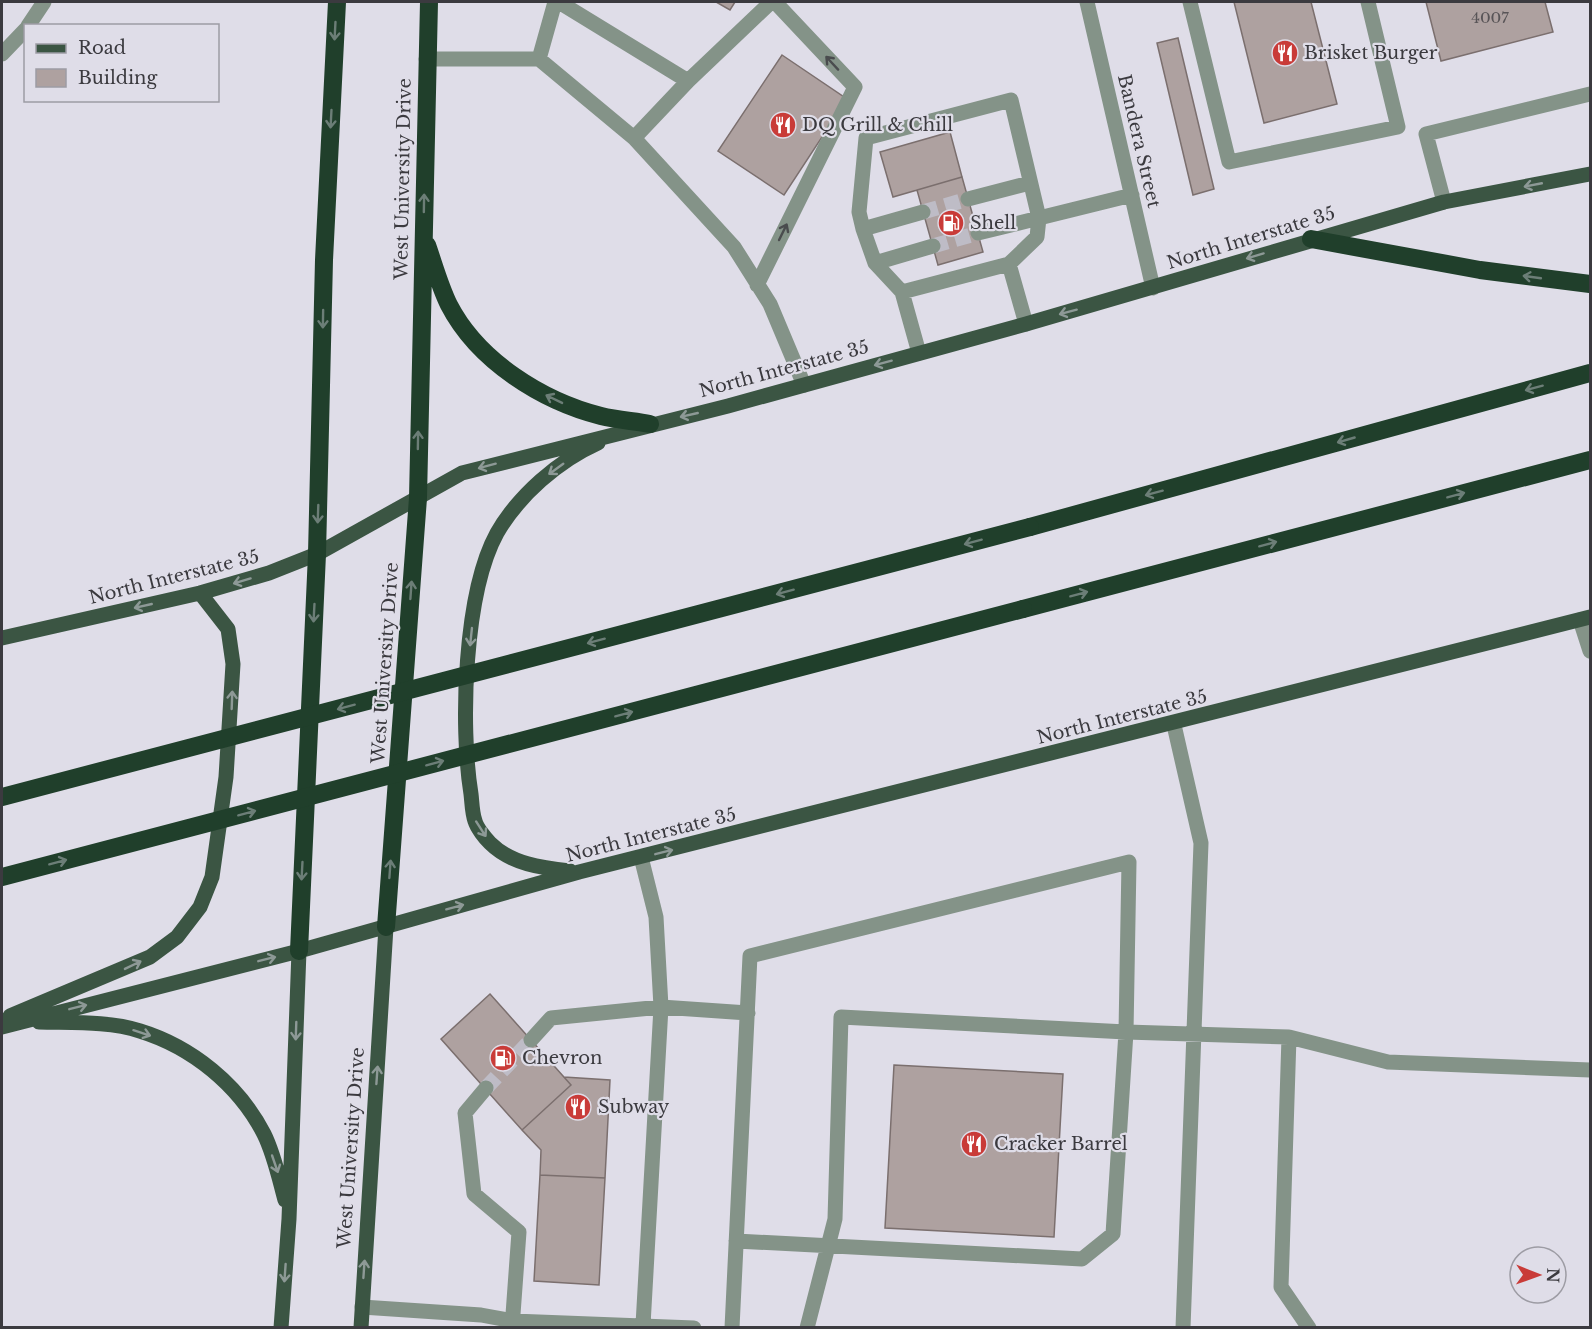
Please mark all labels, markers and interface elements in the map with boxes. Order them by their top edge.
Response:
house number: 4007 [1471,8,1509,27]
one-way arrow [330,21,341,41]
legend [24,24,219,102]
text: Road [78,37,126,59]
restaurant icon: Brisket Burger [1270,38,1300,68]
place label: Brisket Burger [1304,42,1438,64]
one-way arrow [826,56,840,71]
text: Building [78,67,157,89]
street label: Bandera Street [1113,72,1165,210]
street label: West University Drive [390,78,416,281]
one-way arrow [326,109,337,128]
restaurant icon: DQ Grill & Chill [768,110,798,140]
place label: DQ Grill & Chill [802,114,953,136]
one-way arrow [1524,180,1543,191]
one-way arrow [418,193,430,213]
street label: North Interstate 35 [1164,202,1338,274]
fuel station icon: Shell [936,208,966,238]
place label: Shell [970,212,1016,234]
one-way arrow [778,224,790,242]
one-way arrow [1246,252,1265,263]
one-way arrow [1523,271,1543,282]
one-way arrow [1059,307,1078,318]
one-way arrow [317,308,329,328]
street label: North Interstate 35 [697,336,871,402]
one-way arrow [874,358,893,369]
one-way arrow [1525,382,1544,394]
one-way arrow [545,392,563,404]
one-way arrow [680,409,699,421]
one-way arrow [413,430,424,450]
one-way arrow [1337,435,1356,446]
one-way arrow [478,461,497,473]
one-way arrow [548,463,564,475]
one-way arrow [1145,488,1164,499]
one-way arrow [1446,488,1465,500]
one-way arrow [312,503,324,523]
one-way arrow [964,537,983,548]
one-way arrow [1258,538,1277,550]
street label: North Interstate 35 [87,545,261,609]
street label: West University Drive [367,562,403,765]
one-way arrow [233,576,252,587]
one-way arrow [406,581,417,601]
one-way arrow [775,586,794,598]
one-way arrow [1069,587,1088,599]
one-way arrow [134,601,153,613]
one-way arrow [308,602,320,622]
one-way arrow [466,627,477,646]
one-way arrow [587,636,606,647]
street label: North Interstate 35 [1035,685,1209,749]
one-way arrow [226,691,238,711]
one-way arrow [337,701,356,713]
one-way arrow [614,707,633,719]
one-way arrow [425,757,444,768]
street label: North Interstate 35 [564,803,738,867]
one-way arrow [237,806,256,818]
one-way arrow [474,821,487,838]
one-way arrow [654,845,673,857]
one-way arrow [48,856,67,868]
one-way arrow [385,859,396,879]
one-way arrow [297,860,308,880]
one-way arrow [445,900,464,912]
one-way arrow [257,953,276,965]
one-way arrow [124,959,142,970]
one-way arrow [68,1000,87,1012]
one-way arrow [290,1020,301,1040]
one-way arrow [132,1028,150,1039]
fuel station icon: Chevron [488,1043,518,1073]
street label: West University Drive [333,1047,369,1250]
place label: Chevron [522,1047,602,1069]
one-way arrow [371,1065,382,1085]
restaurant icon: Subway [563,1092,593,1122]
place label: Subway [598,1096,670,1118]
restaurant icon: Cracker Barrel [959,1129,989,1159]
place label: Cracker Barrel [994,1133,1128,1155]
one-way arrow [270,1154,281,1173]
north arrow [1508,1245,1568,1305]
one-way arrow [359,1260,370,1280]
one-way arrow [279,1263,290,1283]
text: N [1543,1268,1563,1283]

